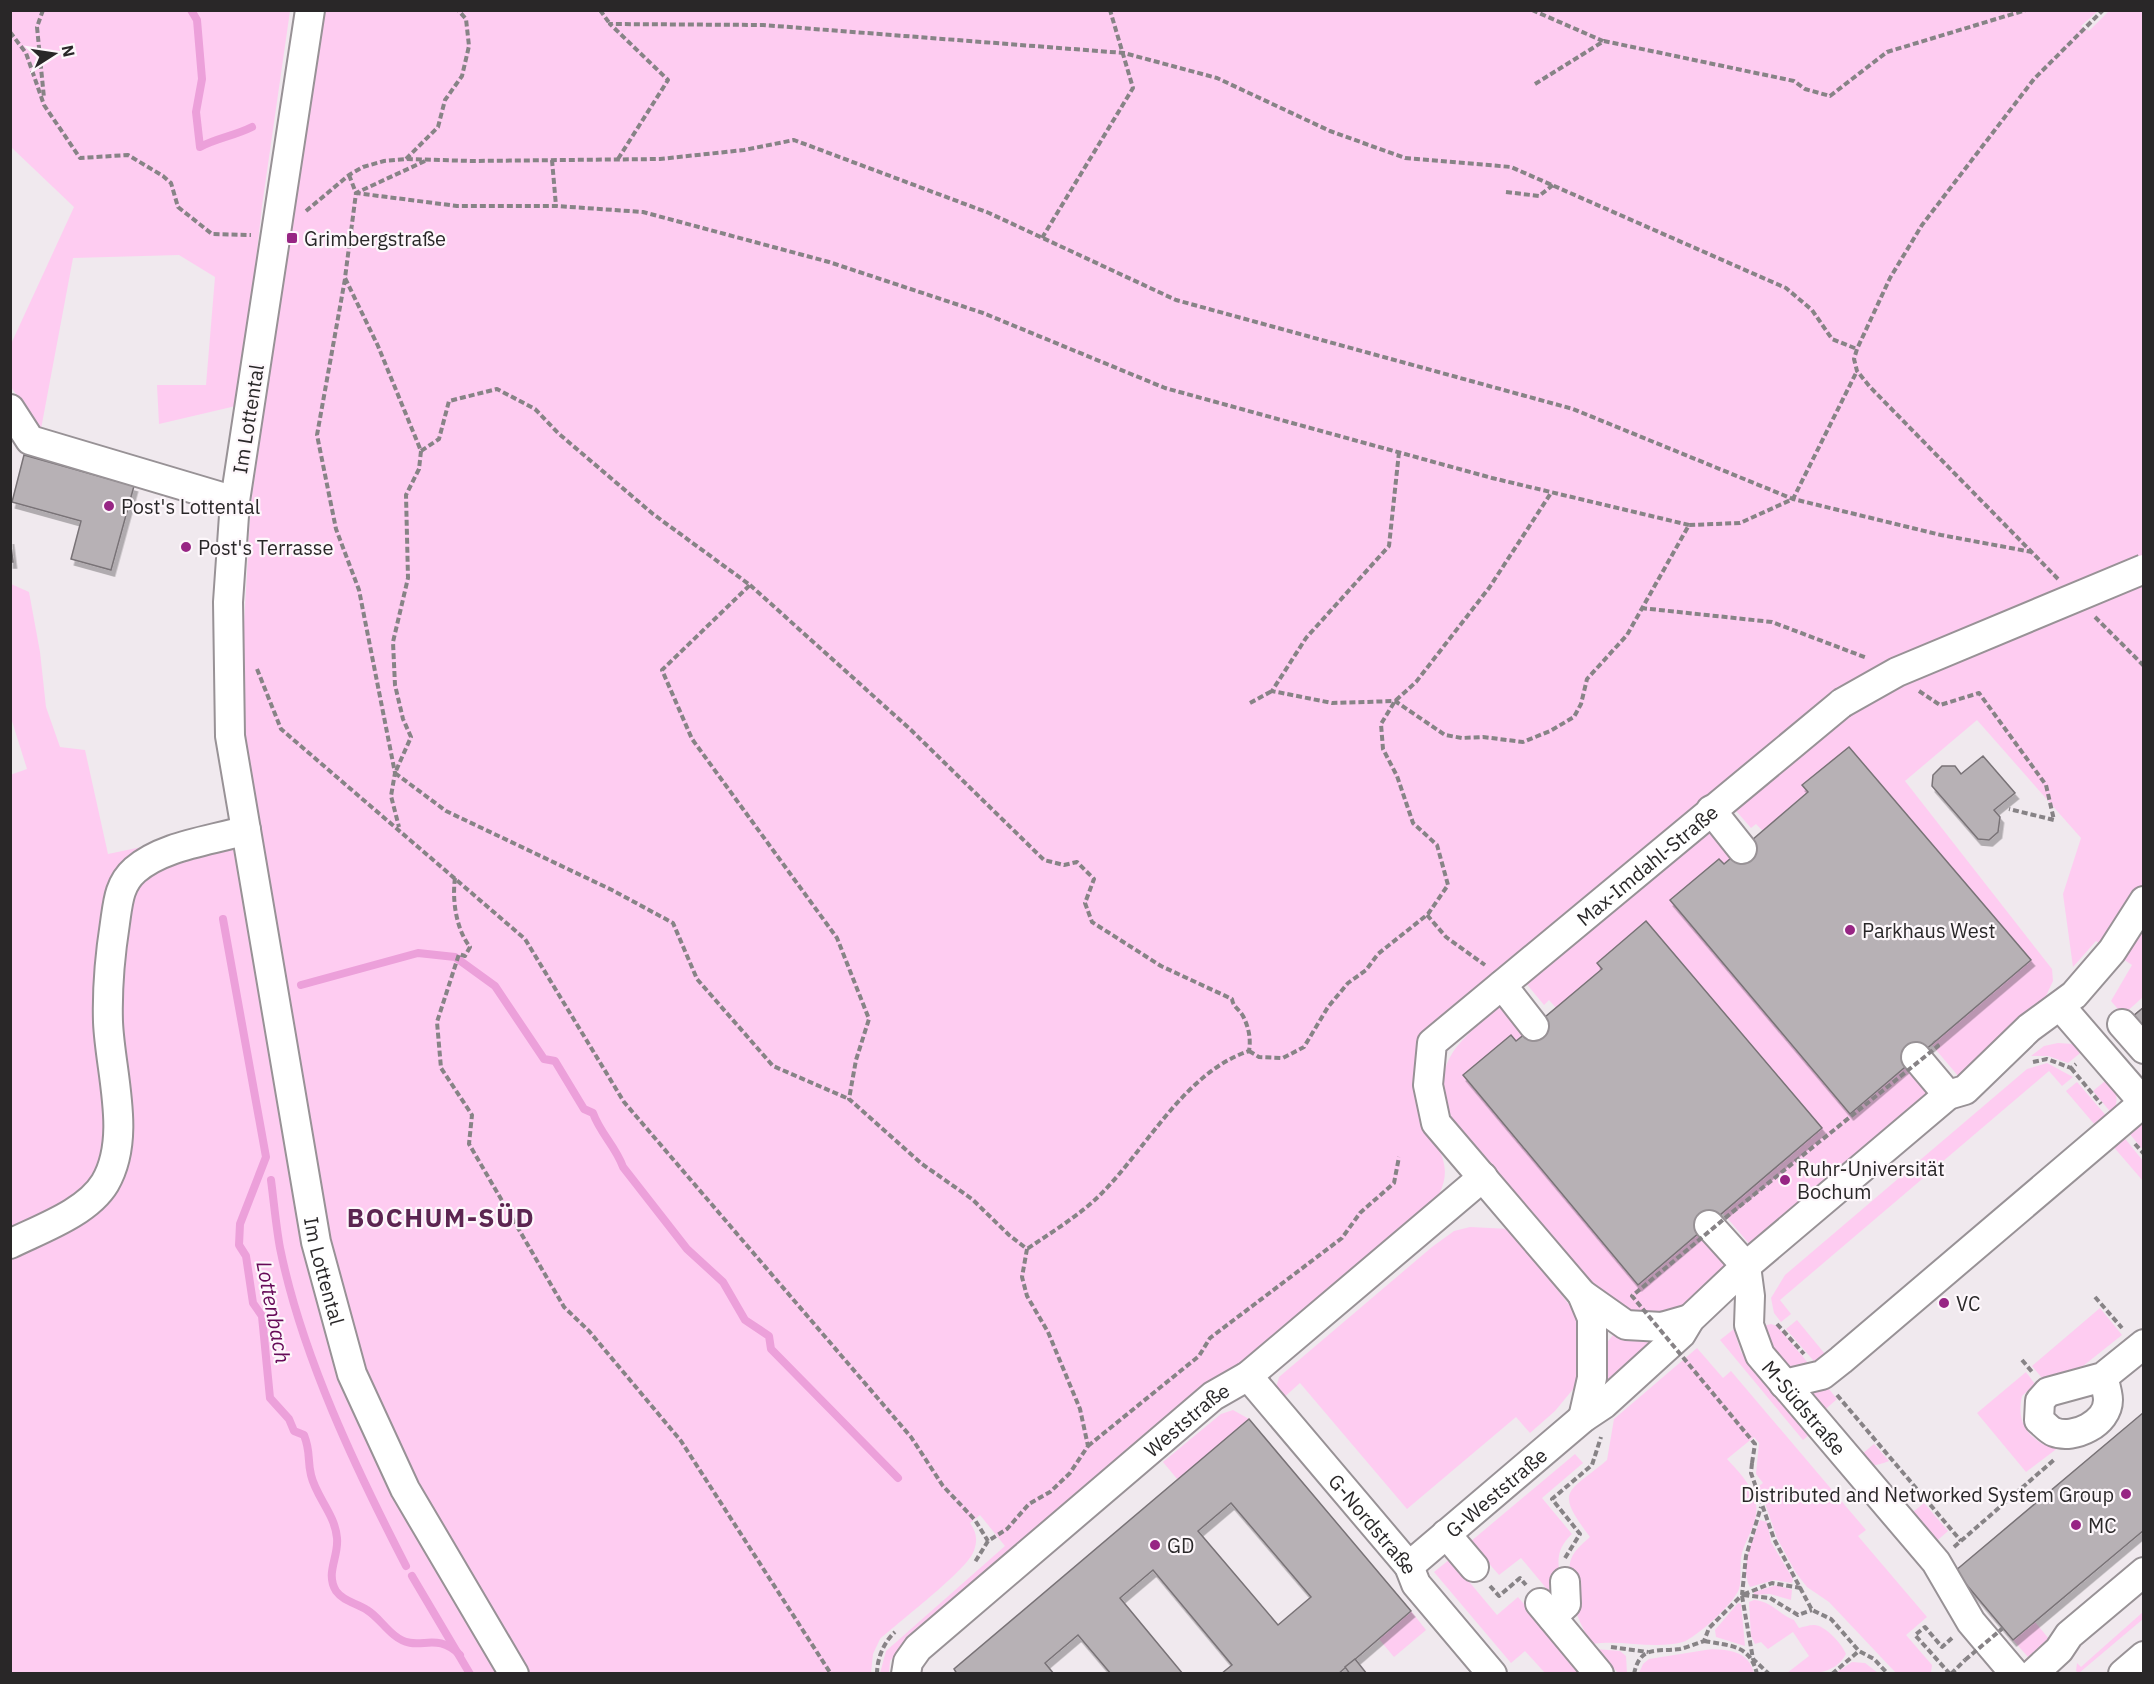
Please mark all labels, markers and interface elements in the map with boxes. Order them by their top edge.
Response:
north arrow [24,24,84,84]
text: N [58,43,80,59]
place label: Grimbergstraße [304,225,446,252]
marker: Grimbergstraße [285,231,299,245]
street label: Im Lottental [226,362,270,476]
place label: Post's Lottental [121,493,260,520]
marker: Post's Lottental [102,499,116,513]
place label: Post's Terrasse [198,534,334,561]
marker: Post's Terrasse [179,540,193,554]
street label: Max-Imdahl-Straße [1570,798,1723,931]
place label: Parkhaus West [1862,917,1995,944]
marker: Parkhaus West [1843,923,1857,937]
place label: Ruhr-Universität Bochum [1797,1155,1945,1205]
marker: Ruhr-Universität Bochum [1778,1173,1792,1187]
district label: BOCHUM-SÜD [347,1200,535,1234]
street label: Im Lottental [298,1215,351,1328]
water label: Lottenbach [250,1259,298,1365]
place label: VC [1956,1290,1980,1317]
marker: VC [1937,1296,1951,1310]
street label: M-Südstraße [1756,1354,1853,1461]
street label: Weststraße [1138,1376,1234,1463]
street label: G-Weststraße [1439,1441,1552,1543]
street label: G-Nordstraße [1323,1468,1424,1578]
place label: Distributed and Networked System Group [1741,1481,2114,1508]
marker: Distributed and Networked System Group [2119,1487,2133,1501]
place label: MC [2088,1512,2117,1539]
marker: MC [2069,1518,2083,1532]
place label: GD [1167,1532,1194,1559]
marker: GD [1148,1538,1162,1552]

